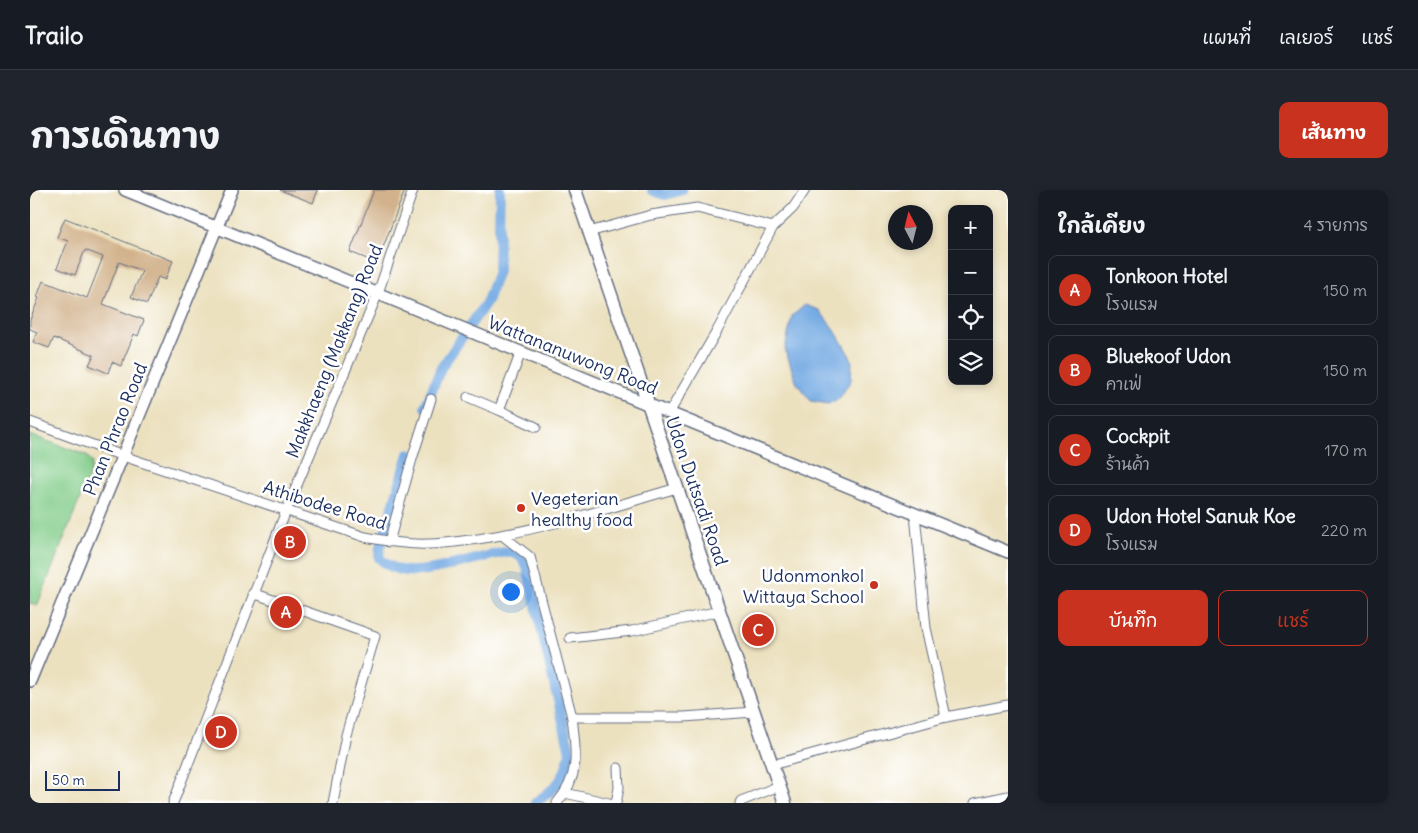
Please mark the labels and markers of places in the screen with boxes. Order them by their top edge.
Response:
place label: Vegeterian healthy food [531,487,633,531]
marker: Vegeterian healthy food [515,502,527,514]
pin: B [274,523,306,561]
place label: Udonmonkol Wittaya School [743,564,864,608]
marker: Udonmonkol Wittaya School [868,579,880,591]
pin: A [270,593,302,631]
pin: C [742,611,774,649]
pin: D [205,713,237,751]

